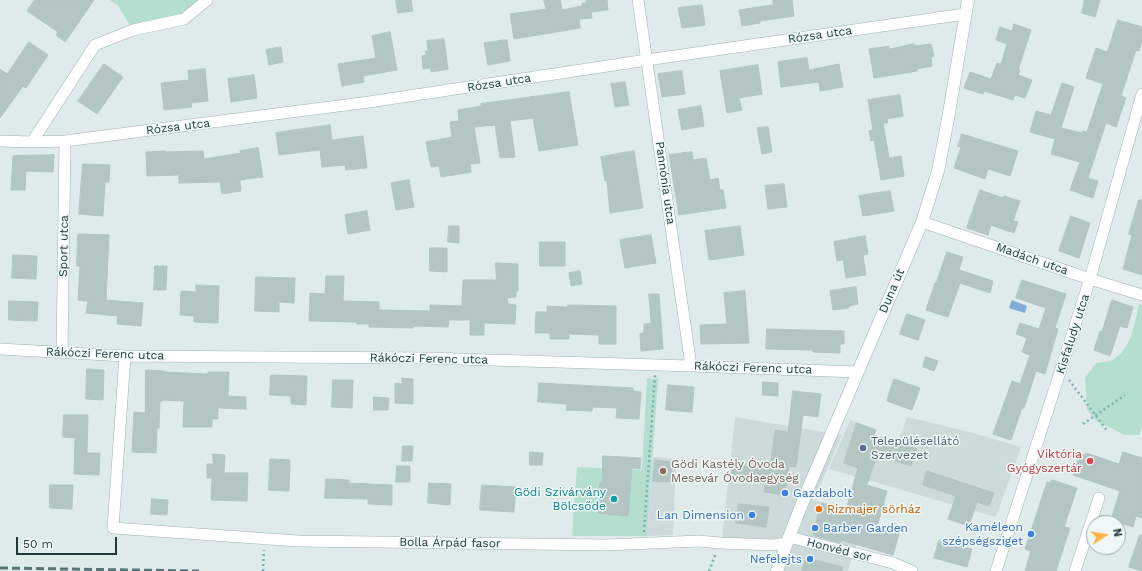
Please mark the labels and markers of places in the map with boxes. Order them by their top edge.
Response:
place label: Településellátó Szervezet [871,434,959,462]
marker: Településellátó Szervezet [858,443,868,453]
place label: Viktória Gyógyszertár [1007,447,1082,475]
marker: Viktória Gyógyszertár [1085,456,1095,466]
place label: Gödi Kastély Óvoda Mesevár Óvodaegység [671,457,799,485]
marker: Gödi Kastély Óvoda Mesevár Óvodaegység [658,466,668,476]
place label: Gödi Szivárvány Bölcsőde [514,485,606,513]
place label: Gazdabolt [793,486,852,500]
marker: Gazdabolt [780,488,790,498]
marker: Gödi Szivárvány Bölcsőde [609,494,619,504]
place label: Rizmajer sörház [827,502,921,516]
marker: Rizmajer sörház [814,504,824,514]
place label: Lan Dimension [657,508,744,522]
marker: Lan Dimension [747,510,757,520]
place label: Kaméleon szépségsziget [942,520,1023,548]
place label: Barber Garden [823,521,908,535]
marker: Barber Garden [810,523,820,533]
marker: Kaméleon szépségsziget [1026,529,1036,539]
place label: Nefelejts [750,552,802,566]
marker: Nefelejts [805,554,815,564]

